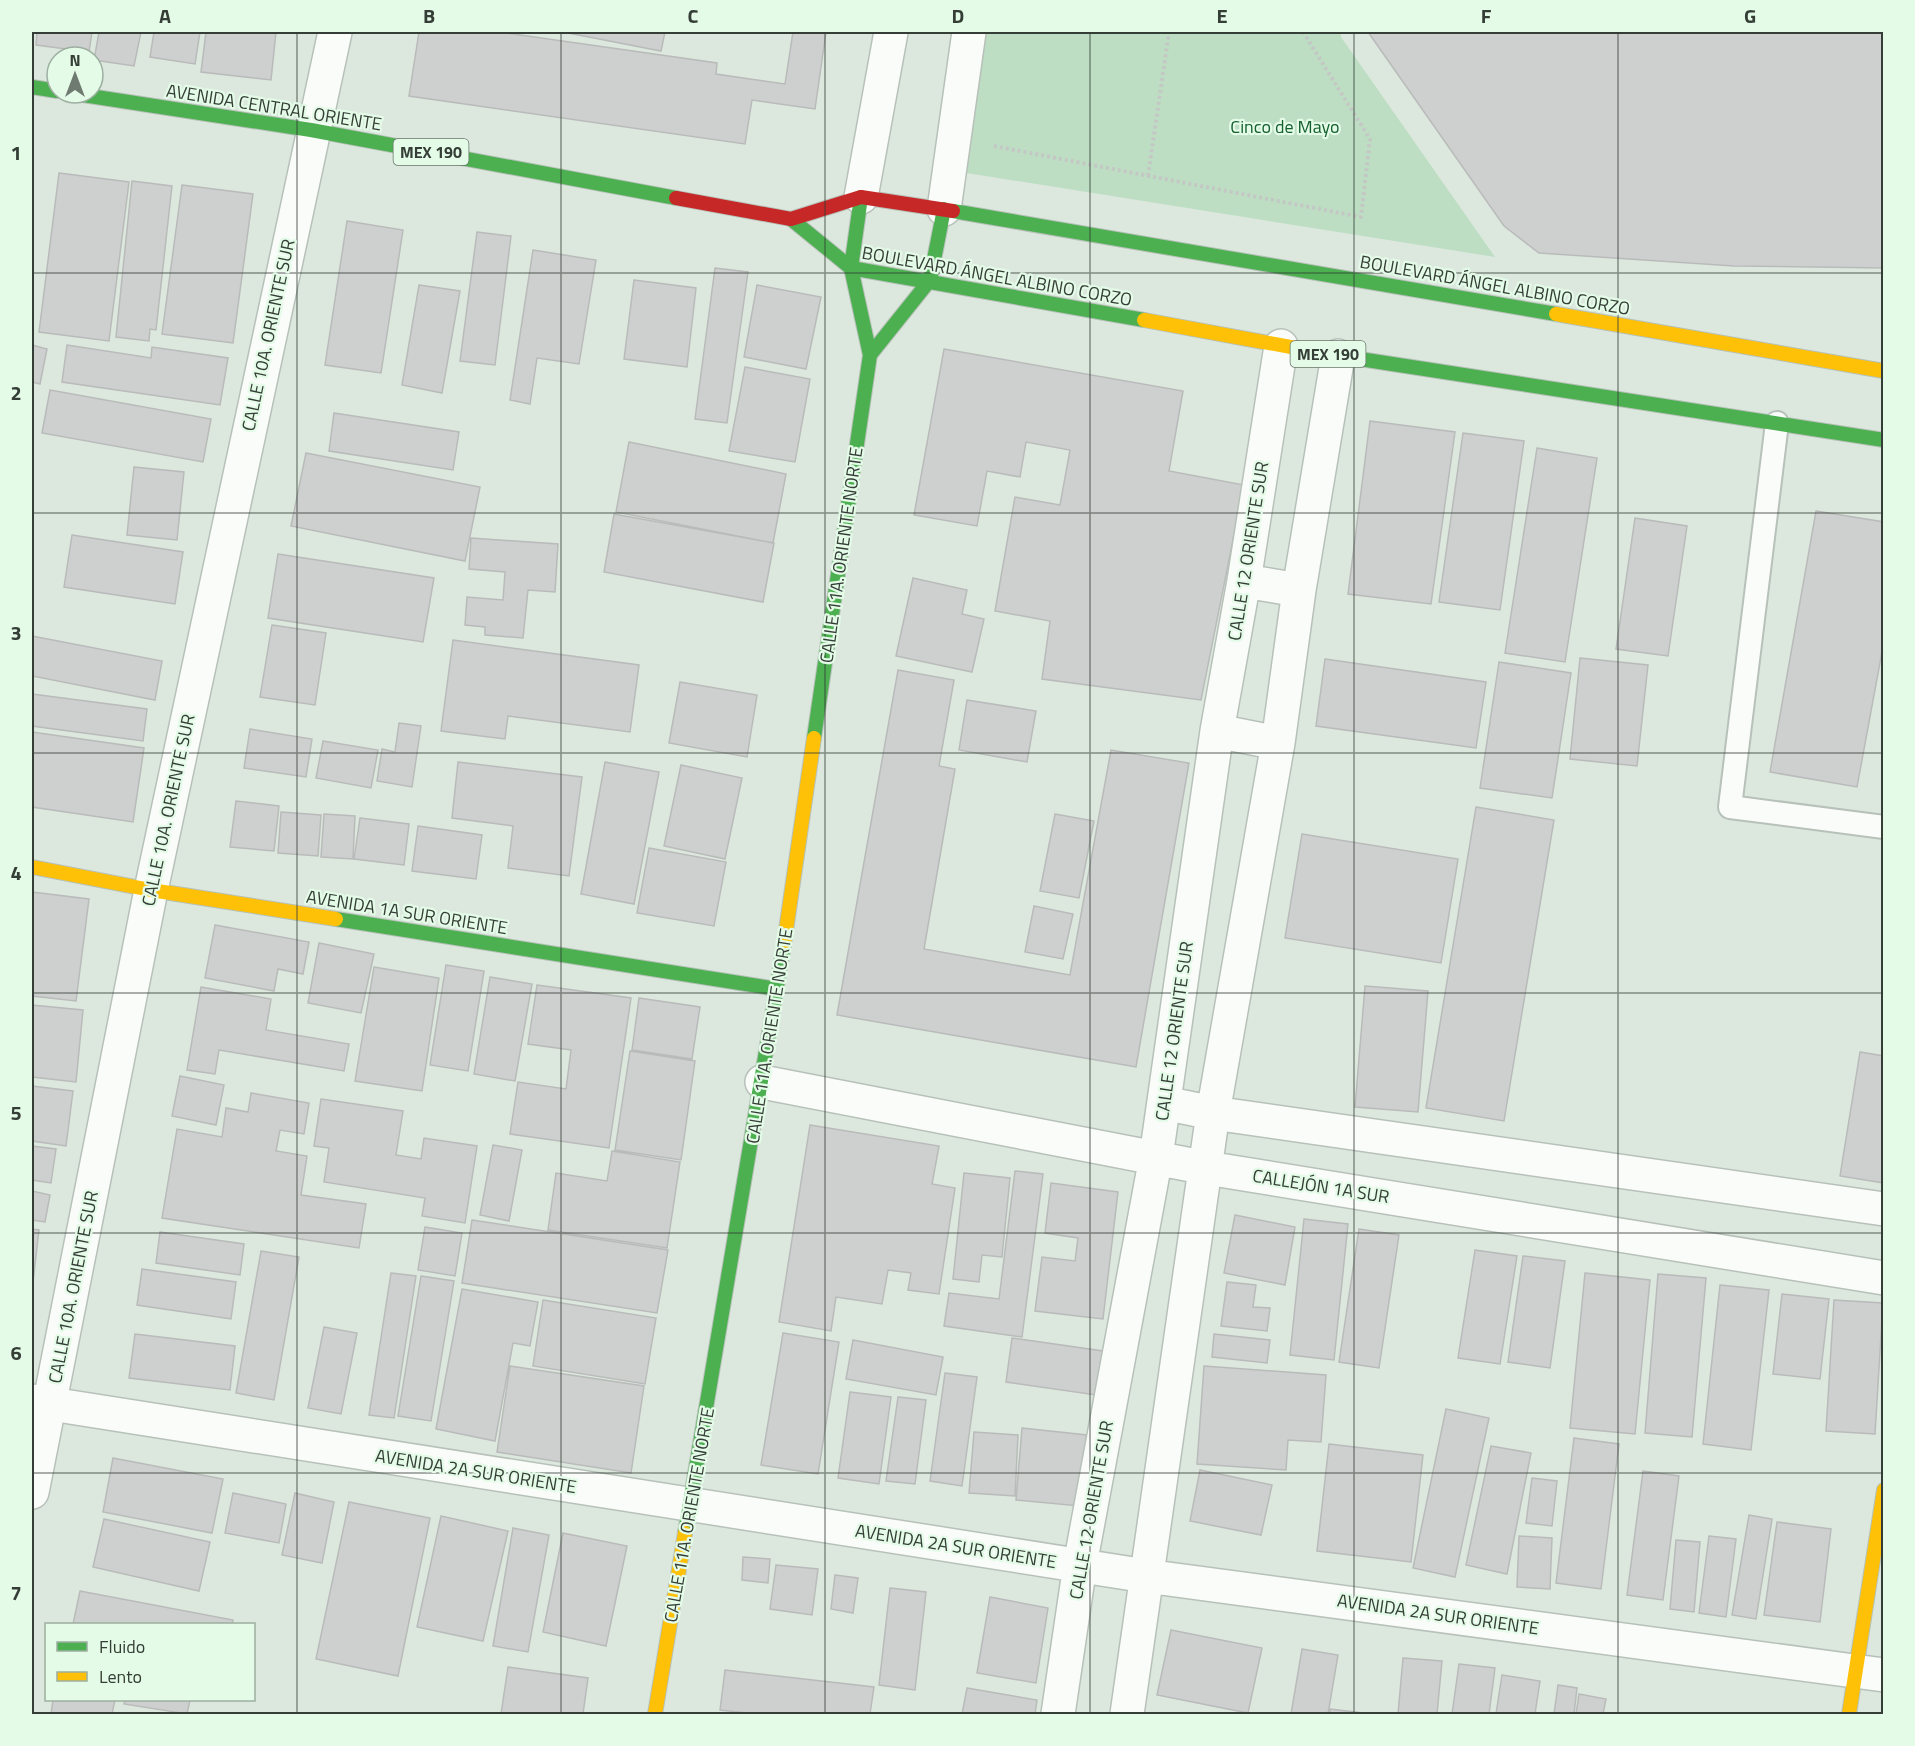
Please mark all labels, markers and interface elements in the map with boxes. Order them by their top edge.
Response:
text: A [159,0,171,31]
text: B [423,0,435,31]
text: C [688,0,699,31]
text: D [952,0,964,31]
text: E [1216,0,1228,31]
text: F [1481,0,1492,31]
text: G [1744,0,1756,31]
north arrow [45,45,105,105]
text: N [69,48,81,72]
street label: AVENIDA CENTRAL ORIENTE [164,77,384,137]
park label: Cinco de Mayo [1230,113,1340,140]
text: 1 [10,137,22,168]
road number: MEX 190 [394,139,468,165]
street label: CALLE 10A. ORIENTE SUR [234,236,302,434]
street label: BOULEVARD ÁNGEL ALBINO CORZO [860,239,1134,313]
street label: BOULEVARD ÁNGEL ALBINO CORZO [1358,248,1632,322]
road number: MEX 190 [1290,341,1366,367]
text: 2 [10,377,22,408]
street label: CALLE 11A. ORIENTE NORTE [812,445,870,665]
street label: CALLE 12 ORIENTE SUR [1220,459,1276,643]
text: 3 [10,617,22,648]
street label: CALLE 10A. ORIENTE SUR [134,711,202,909]
text: 4 [10,857,22,888]
street label: AVENIDA 1A SUR ORIENTE [304,883,510,941]
street label: CALLE 11A. ORIENTE NORTE [739,926,799,1146]
street label: CALLE 12 ORIENTE SUR [1148,939,1200,1123]
text: 5 [10,1097,22,1128]
street label: CALLEJÓN 1A SUR [1251,1162,1391,1210]
street label: CALLE 10A. ORIENTE SUR [41,1188,105,1386]
text: 6 [10,1337,22,1368]
street label: CALLE 11A. ORIENTE NORTE [657,1405,721,1625]
street label: CALLE 12 ORIENTE SUR [1062,1418,1120,1602]
street label: AVENIDA 2A SUR ORIENTE [373,1442,579,1500]
street label: AVENIDA 2A SUR ORIENTE [853,1517,1059,1575]
text: 7 [10,1577,22,1608]
street label: AVENIDA 2A SUR ORIENTE [1335,1586,1541,1642]
legend [45,1623,255,1701]
text: Fluido [99,1633,145,1660]
text: Lento [99,1663,142,1690]

